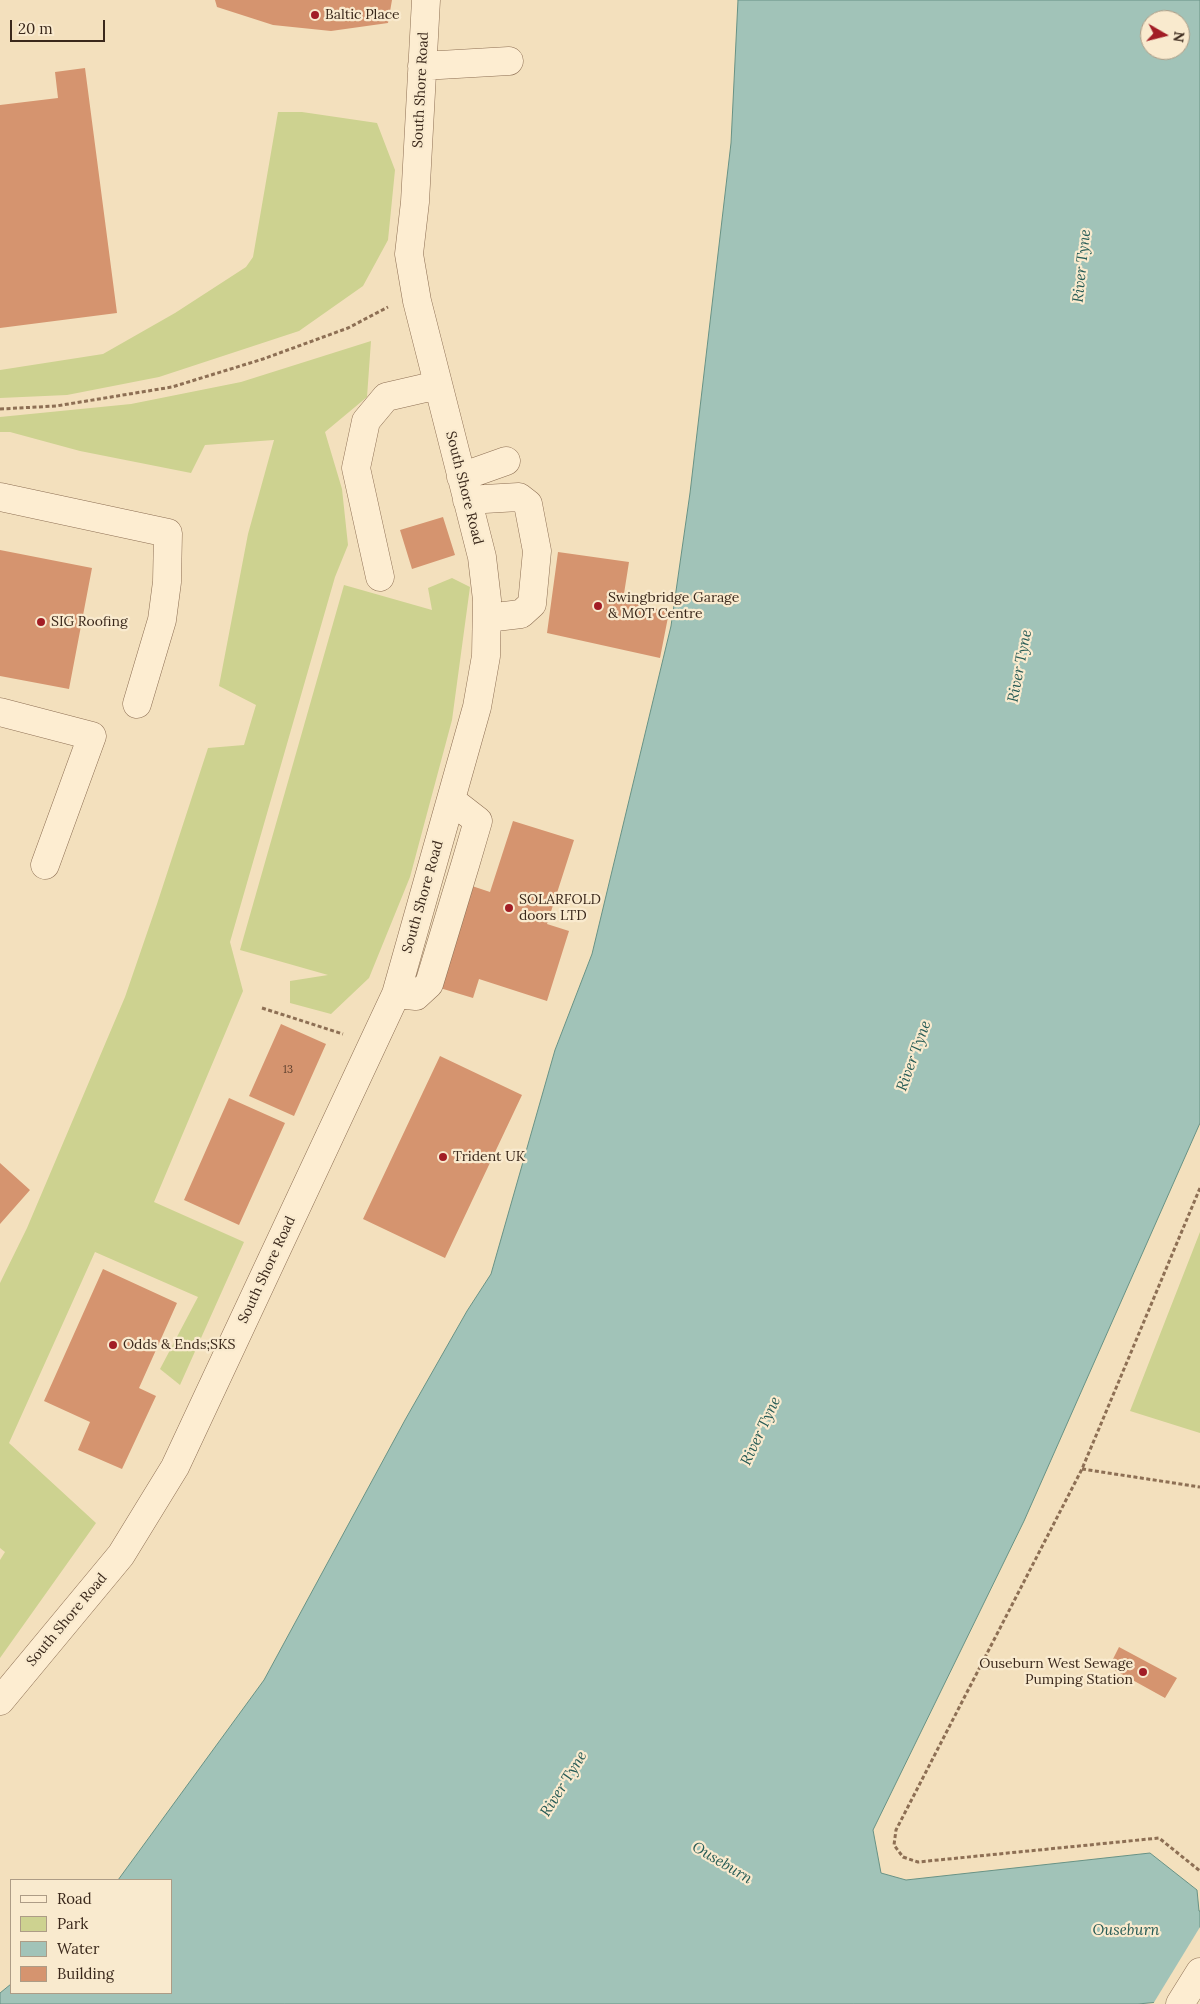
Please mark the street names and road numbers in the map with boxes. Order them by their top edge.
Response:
street label: South Shore Road [410,32,432,148]
street label: South Shore Road [442,430,486,546]
street label: South Shore Road [399,839,447,955]
street label: South Shore Road [235,1214,299,1326]
street label: South Shore Road [23,1570,111,1670]

